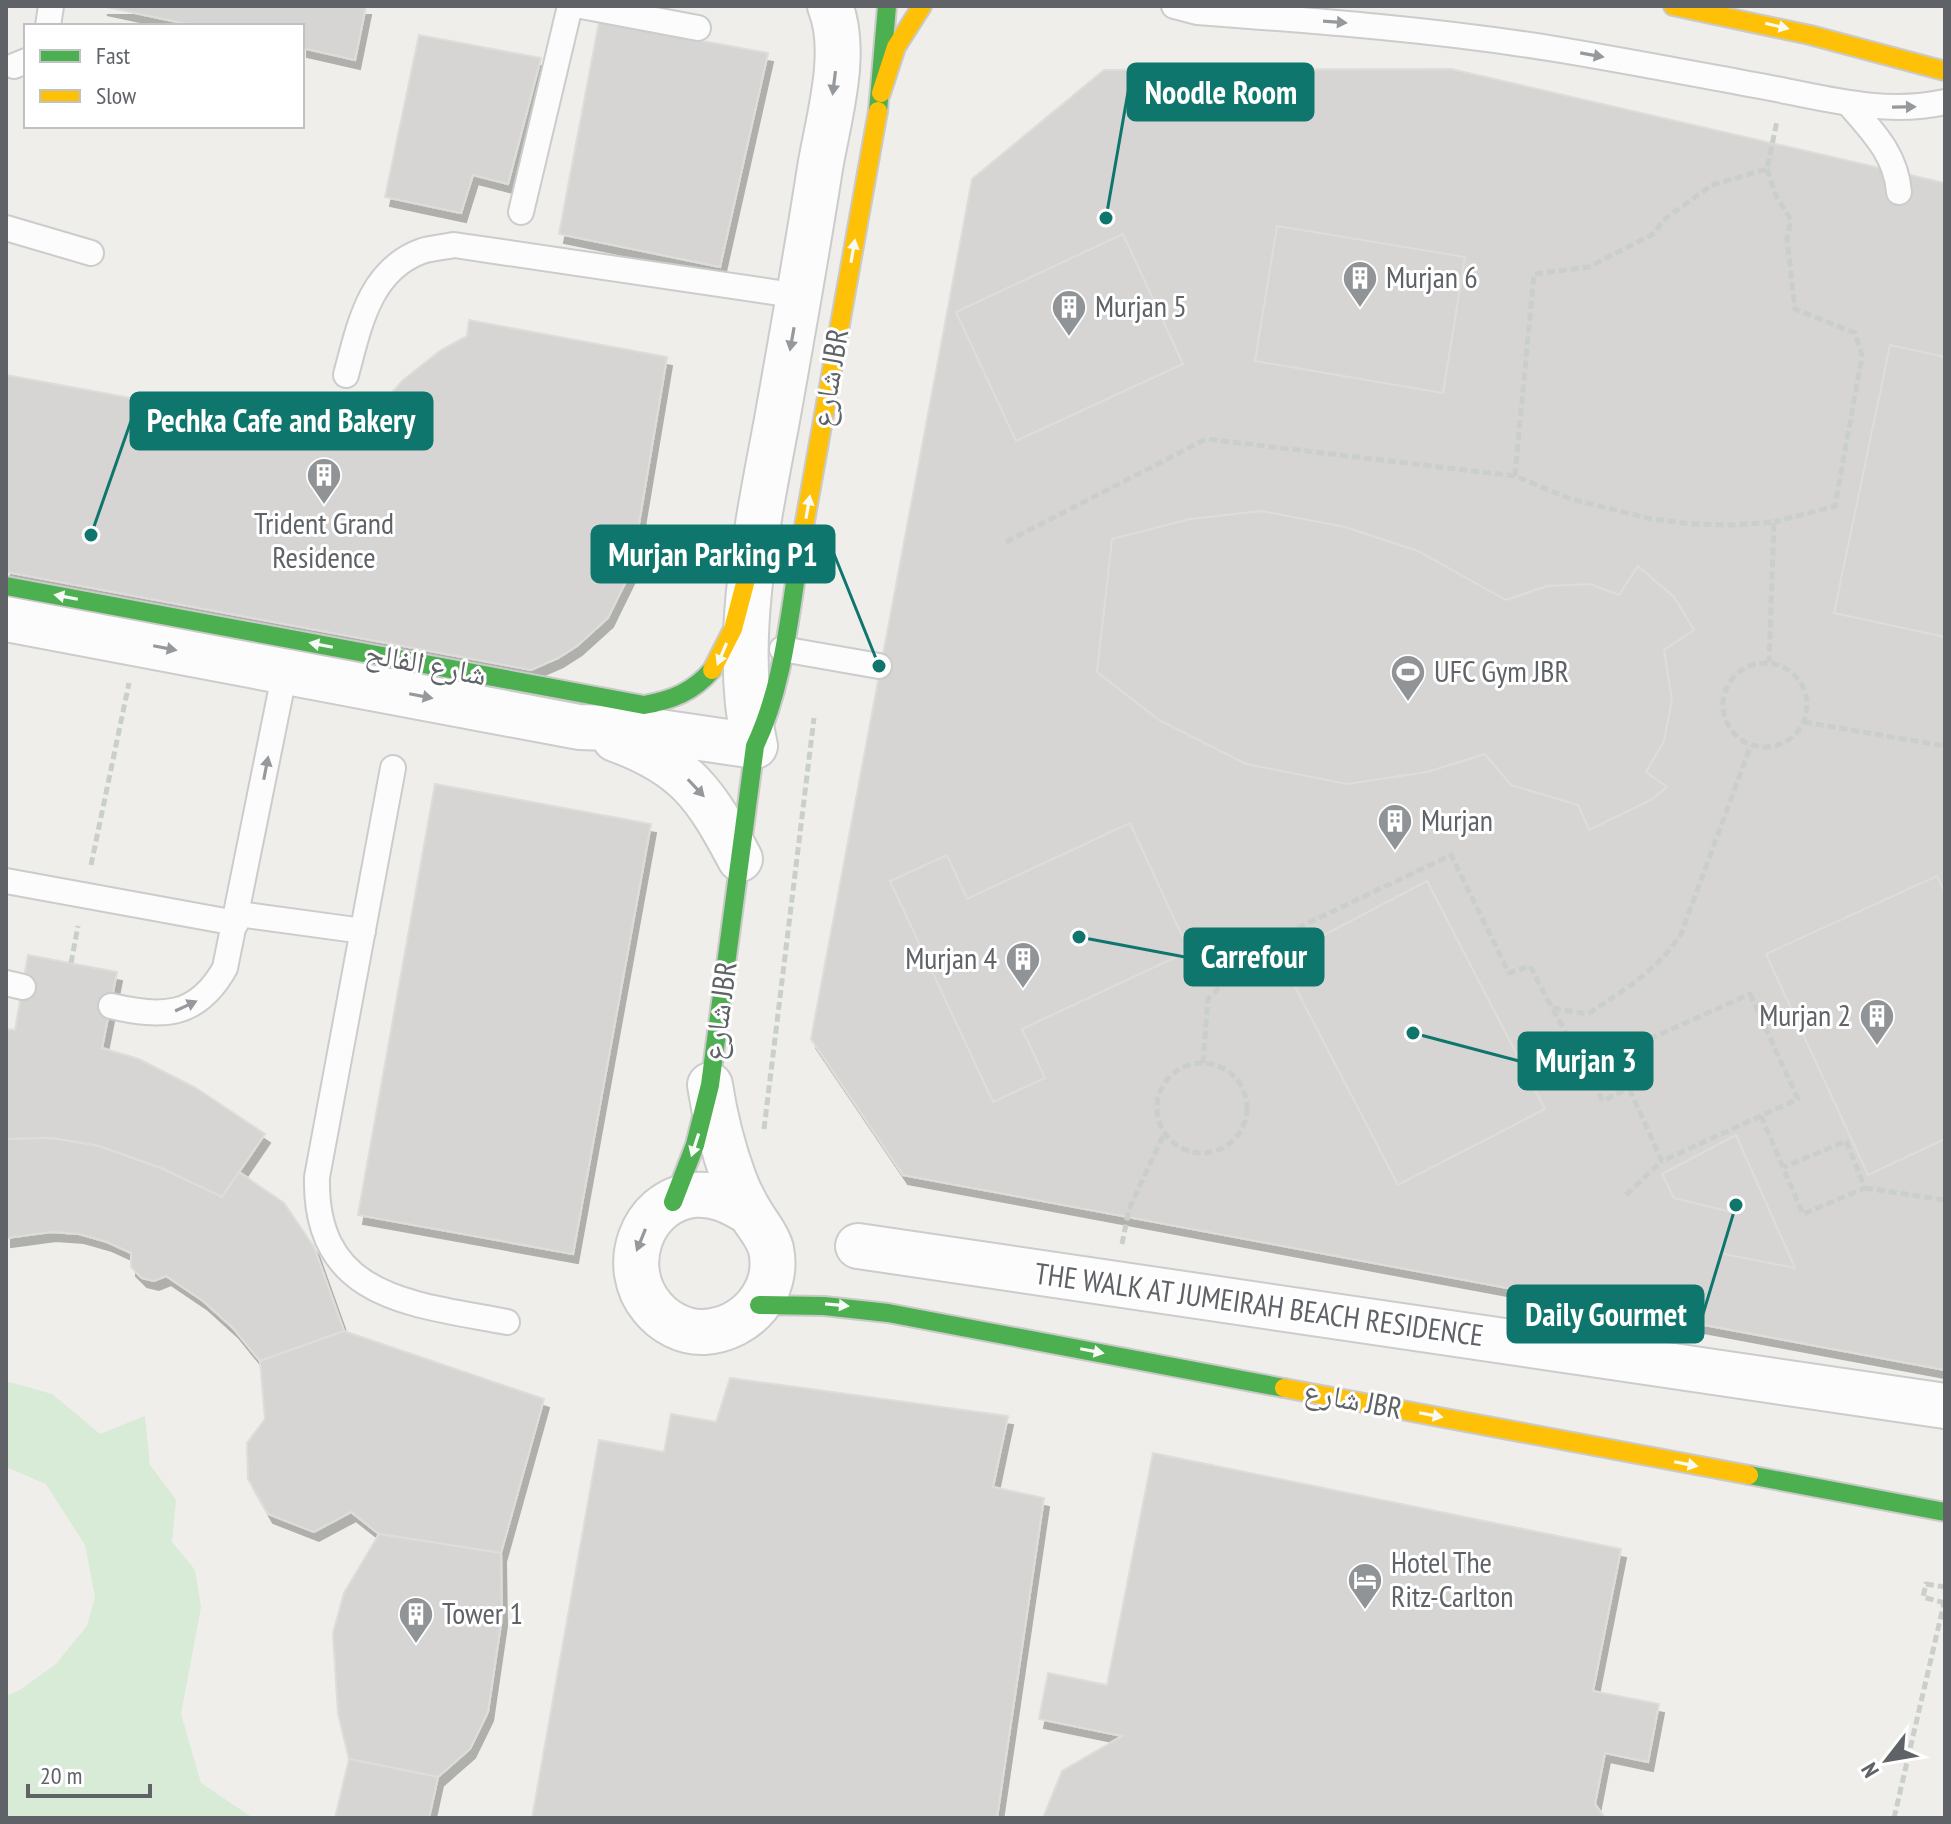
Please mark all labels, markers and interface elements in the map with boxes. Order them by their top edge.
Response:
one-way arrow [1323,16,1348,29]
one-way arrow [1765,21,1790,33]
legend [24,24,304,128]
text: Fast [96,40,131,71]
one-way arrow [1580,50,1605,62]
callout: Noodle Room [1128,64,1313,120]
one-way arrow [827,71,840,96]
text: Noodle Room [1145,71,1297,113]
text: Slow [96,80,137,111]
one-way arrow [1892,100,1917,113]
one-way arrow [847,238,859,263]
place label: Murjan 6 [1386,257,1478,296]
building icon: Murjan 6 [1341,259,1379,309]
place label: Murjan 5 [1095,286,1187,325]
building icon: Murjan 5 [1050,288,1088,338]
street label: شارع JBR [801,326,857,430]
one-way arrow [785,327,797,352]
callout: Pechka Cafe and Bakery [131,393,432,449]
text: Pechka Cafe and Bakery [147,399,416,441]
building icon: Trident Grand Residence [305,456,343,506]
one-way arrow [802,494,814,519]
place label: Trident Grand Residence [254,503,394,576]
callout: Murjan Parking P1 [592,526,834,582]
text: Murjan Parking P1 [608,533,818,575]
one-way arrow [53,590,78,602]
street label: شارع الفالح [362,632,490,694]
one-way arrow [308,638,333,650]
one-way arrow [716,642,729,666]
one-way arrow [153,643,178,655]
place label: UFC Gym JBR [1434,651,1569,690]
sports icon: UFC Gym JBR [1389,653,1427,703]
one-way arrow [409,691,434,703]
one-way arrow [260,755,273,780]
one-way arrow [686,779,704,798]
place label: Murjan [1421,800,1493,839]
building icon: Murjan [1376,802,1414,852]
callout: Carrefour [1185,929,1323,985]
text: Carrefour [1201,935,1308,977]
place label: Murjan 4 [905,938,997,977]
building icon: Murjan 4 [1004,940,1042,990]
street label: شارع JBR [692,959,746,1063]
place label: Murjan 2 [1759,995,1851,1034]
building icon: Murjan 2 [1858,997,1896,1047]
one-way arrow [175,999,198,1013]
callout: Murjan 3 [1519,1033,1652,1089]
text: Murjan 3 [1535,1039,1637,1081]
one-way arrow [688,1133,701,1157]
one-way arrow [634,1228,647,1252]
street label: THE WALK AT JUMEIRAH BEACH RESIDENCE [1032,1253,1486,1354]
callout: Daily Gourmet [1508,1286,1703,1342]
text: Daily Gourmet [1525,1293,1687,1335]
one-way arrow [825,1299,850,1312]
one-way arrow [1080,1346,1105,1358]
street label: شارع JBR [1301,1370,1406,1428]
one-way arrow [1418,1409,1443,1422]
one-way arrow [1674,1458,1699,1470]
place label: Hotel The Ritz-Carlton [1391,1542,1513,1615]
hotel icon: Hotel The Ritz-Carlton [1346,1561,1384,1611]
place label: Tower 1 [442,1593,523,1632]
building icon: Tower 1 [397,1595,435,1645]
north arrow [1847,1720,1927,1800]
scale bar [28,1748,150,1798]
text: N [1855,1758,1885,1783]
text: 20 m [40,1760,82,1791]

